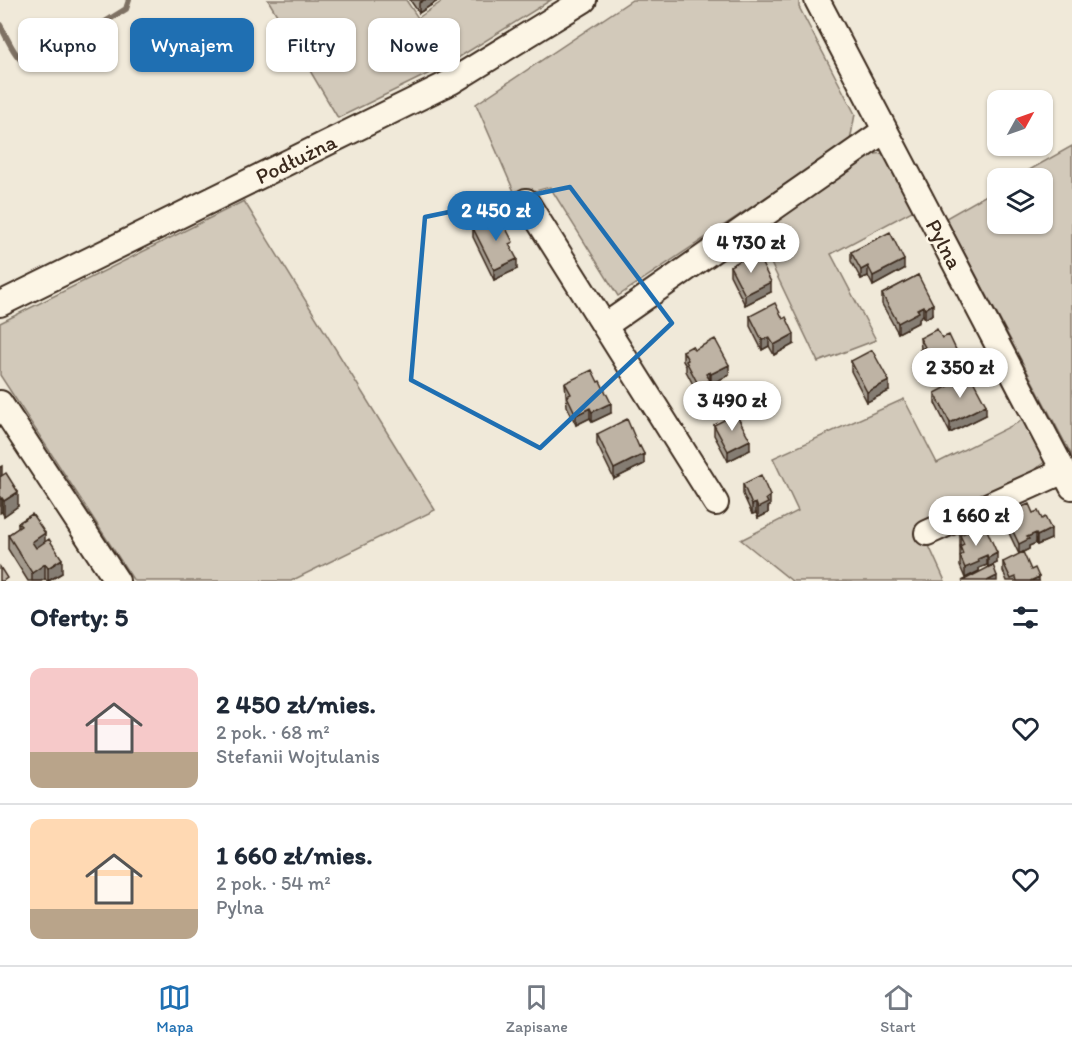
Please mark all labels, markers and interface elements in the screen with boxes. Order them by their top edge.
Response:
chip: Kupno [18,18,118,72]
chip: Wynajem [130,18,254,72]
chip: Filtry [266,18,356,72]
chip: Nowe [368,18,460,72]
north arrow [987,90,1053,156]
map controls [987,90,1053,234]
street label: Podłużna [251,128,342,190]
button: layers [987,168,1053,234]
pin: 2 450 zł [434,191,558,242]
text: 2 450 zł [461,198,531,222]
street label: Pylna [920,214,969,274]
pin: 4 730 zł [689,223,813,274]
text: 4 730 zł [716,230,786,254]
pin: 2 350 zł [898,348,1022,399]
text: 2 350 zł [926,355,994,379]
pin: 3 490 zł [670,381,794,432]
text: 3 490 zł [697,388,767,412]
pin: 1 660 zł [914,496,1038,547]
text: 1 660 zł [943,503,1009,527]
text: Oferty: 5 [30,601,128,633]
icon: filters [1009,601,1042,634]
text: 2 450 zł/mies. [216,688,376,720]
icon: home [78,692,150,764]
icon: heart [1009,712,1042,745]
text: 2 pok. · 68 m² [216,720,330,744]
text: Stefanii Wojtulanis [216,744,380,768]
text: 1 660 zł/mies. [216,839,373,871]
icon: home [78,843,150,915]
icon: heart [1009,863,1042,896]
text: 2 pok. · 54 m² [216,871,331,895]
text: Pylna [216,895,264,919]
tab: Mapa [156,981,193,1036]
tab: Zapisane [506,981,568,1036]
tab: Start [880,981,916,1036]

